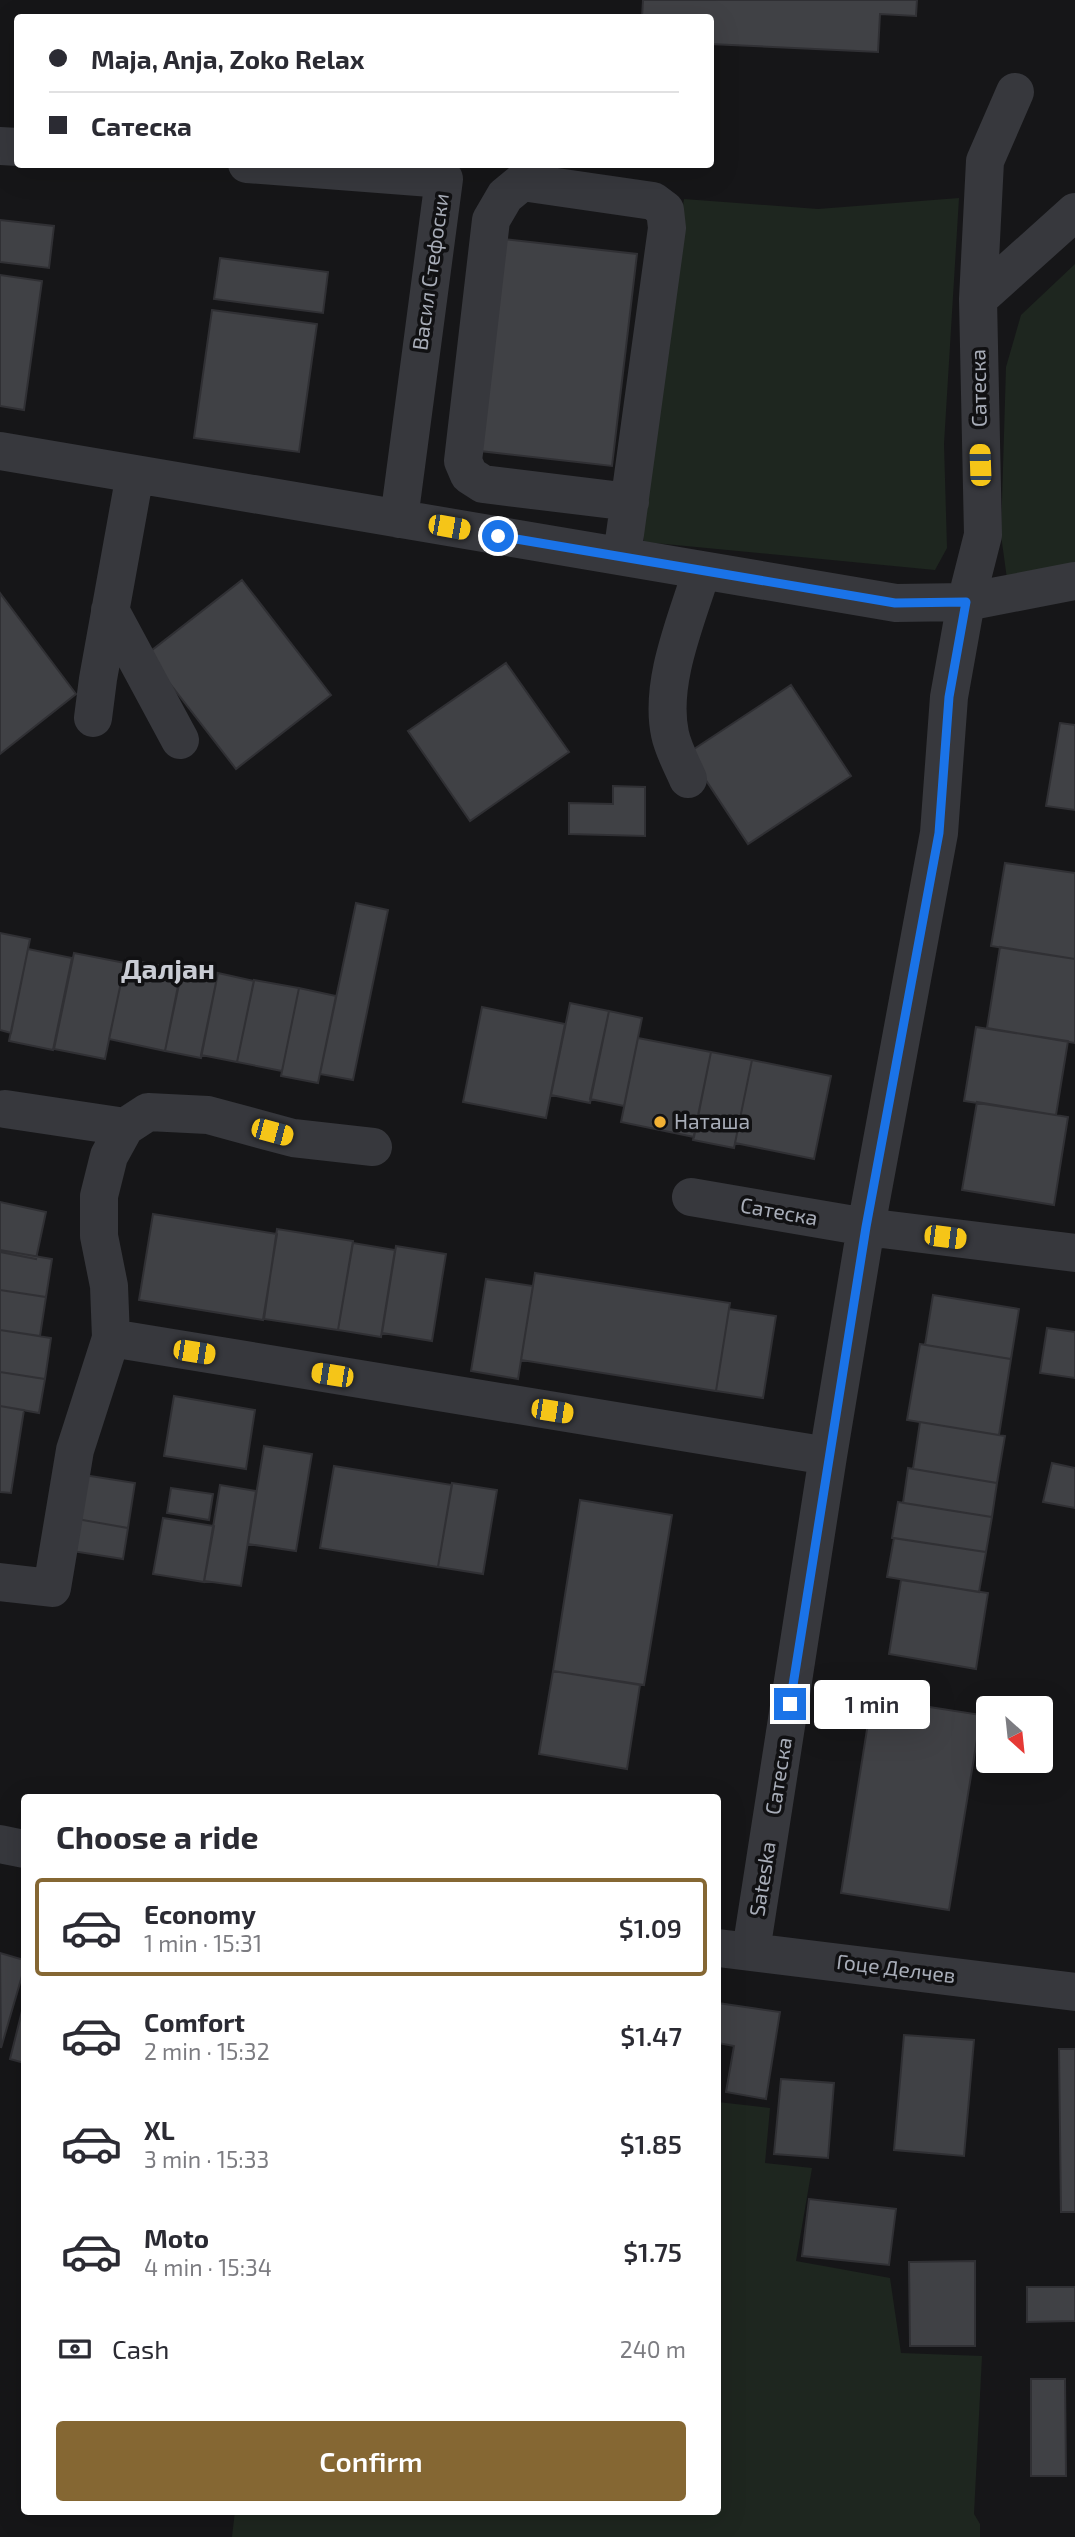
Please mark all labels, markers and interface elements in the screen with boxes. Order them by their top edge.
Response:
text: Maja, Anja, Zoko Relax [91,43,364,74]
text: Сатеска [91,110,192,141]
street label: Васил Стефоски [406,192,453,352]
street label: Сатеска [964,349,991,427]
car [969,444,992,486]
car [427,513,472,541]
route start [482,520,514,552]
district label: Далјан [121,951,215,985]
place label: Наташа [674,1108,750,1133]
marker: Наташа [652,1114,668,1130]
car [249,1116,296,1148]
street label: Сатеска [739,1191,820,1230]
car [923,1224,968,1250]
car [172,1338,217,1366]
car [310,1361,355,1389]
car [530,1397,575,1425]
callout: 1 min [814,1680,930,1728]
route end [774,1688,806,1720]
text: 1 min [845,1690,899,1718]
north arrow [976,1696,1054,1773]
map controls [976,1696,1053,1773]
street label: Сатеска [759,1735,796,1816]
text: Choose a ride [56,1817,259,1855]
street label: Sateska [743,1840,780,1918]
icon: car [60,1896,123,1959]
text: Economy [144,1898,256,1929]
text: $1.09 [619,1912,682,1943]
text: 1 min · 15:31 [144,1929,262,1957]
street label: Гоце Делчев [835,1948,957,1987]
icon: car [60,2004,123,2067]
text: Comfort [144,2006,245,2037]
text: $1.47 [620,2020,682,2051]
text: 2 min · 15:32 [144,2037,270,2065]
icon: car [60,2112,123,2175]
text: XL [144,2114,175,2145]
text: $1.85 [620,2128,682,2159]
text: 3 min · 15:33 [144,2145,269,2173]
icon: car [60,2220,123,2283]
text: Moto [144,2222,209,2253]
text: $1.75 [623,2236,682,2267]
text: 4 min · 15:34 [144,2253,272,2281]
icon: cash [56,2330,94,2368]
text: Cash [112,2333,169,2364]
text: 240 m [620,2335,686,2363]
button: Confirm [56,2421,686,2501]

